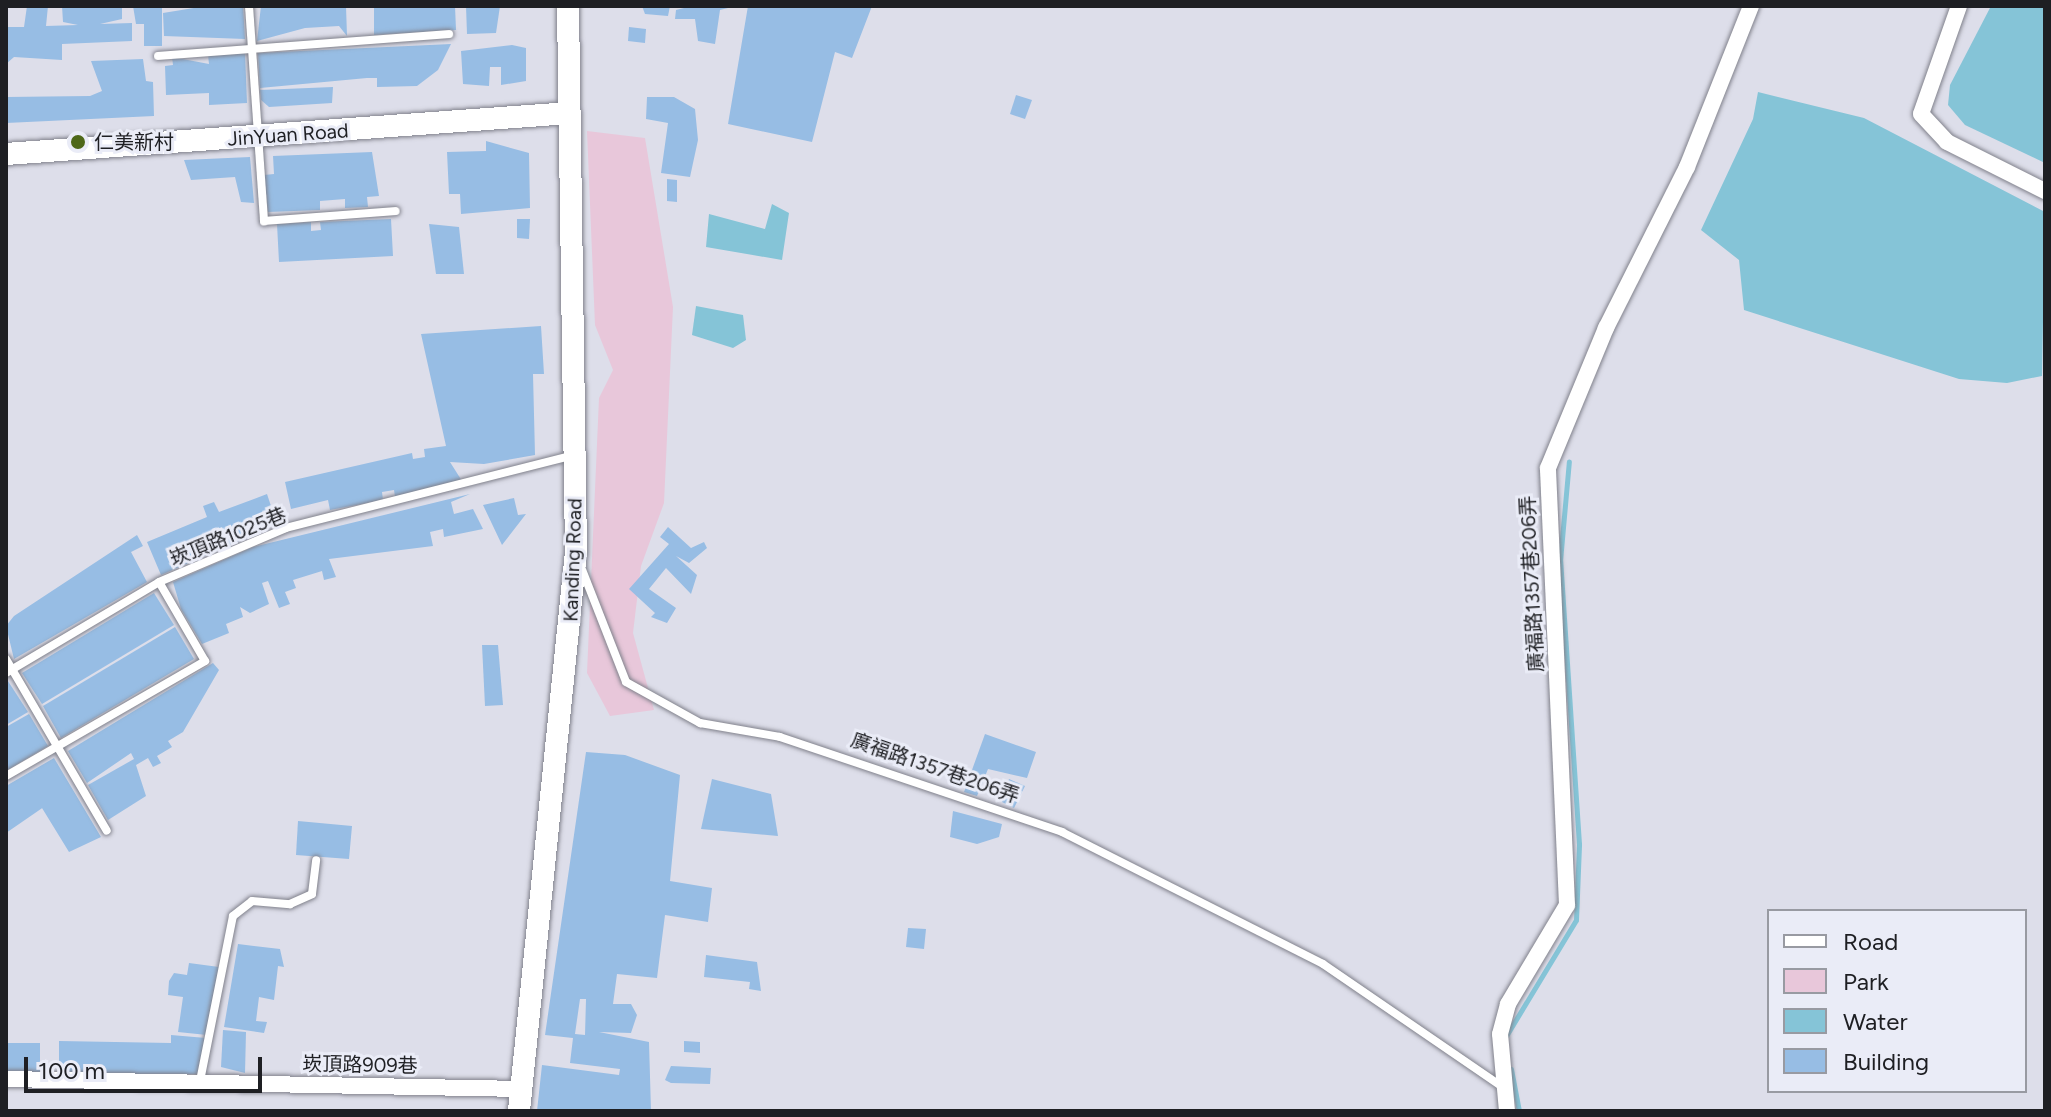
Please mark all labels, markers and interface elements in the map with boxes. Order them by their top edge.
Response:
street label: JinYuan Road [227,119,349,151]
place label: 仁美新村 [94,130,174,154]
marker: 仁美新村 [69,133,87,151]
street label: 廣福路1357巷206弄 [1515,495,1549,673]
street label: Kanding Road [559,498,587,622]
street label: 崁頂路1025巷 [166,503,290,571]
street label: 廣福路1357巷206弄 [848,728,1022,808]
legend [1767,909,2027,1093]
text: Road [1843,927,1898,956]
text: Park [1843,967,1889,996]
text: Water [1843,1007,1908,1036]
scale bar [28,1041,266,1091]
text: Building [1843,1047,1929,1076]
street label: 崁頂路909巷 [302,1052,418,1078]
text: 100 m [38,1056,105,1085]

